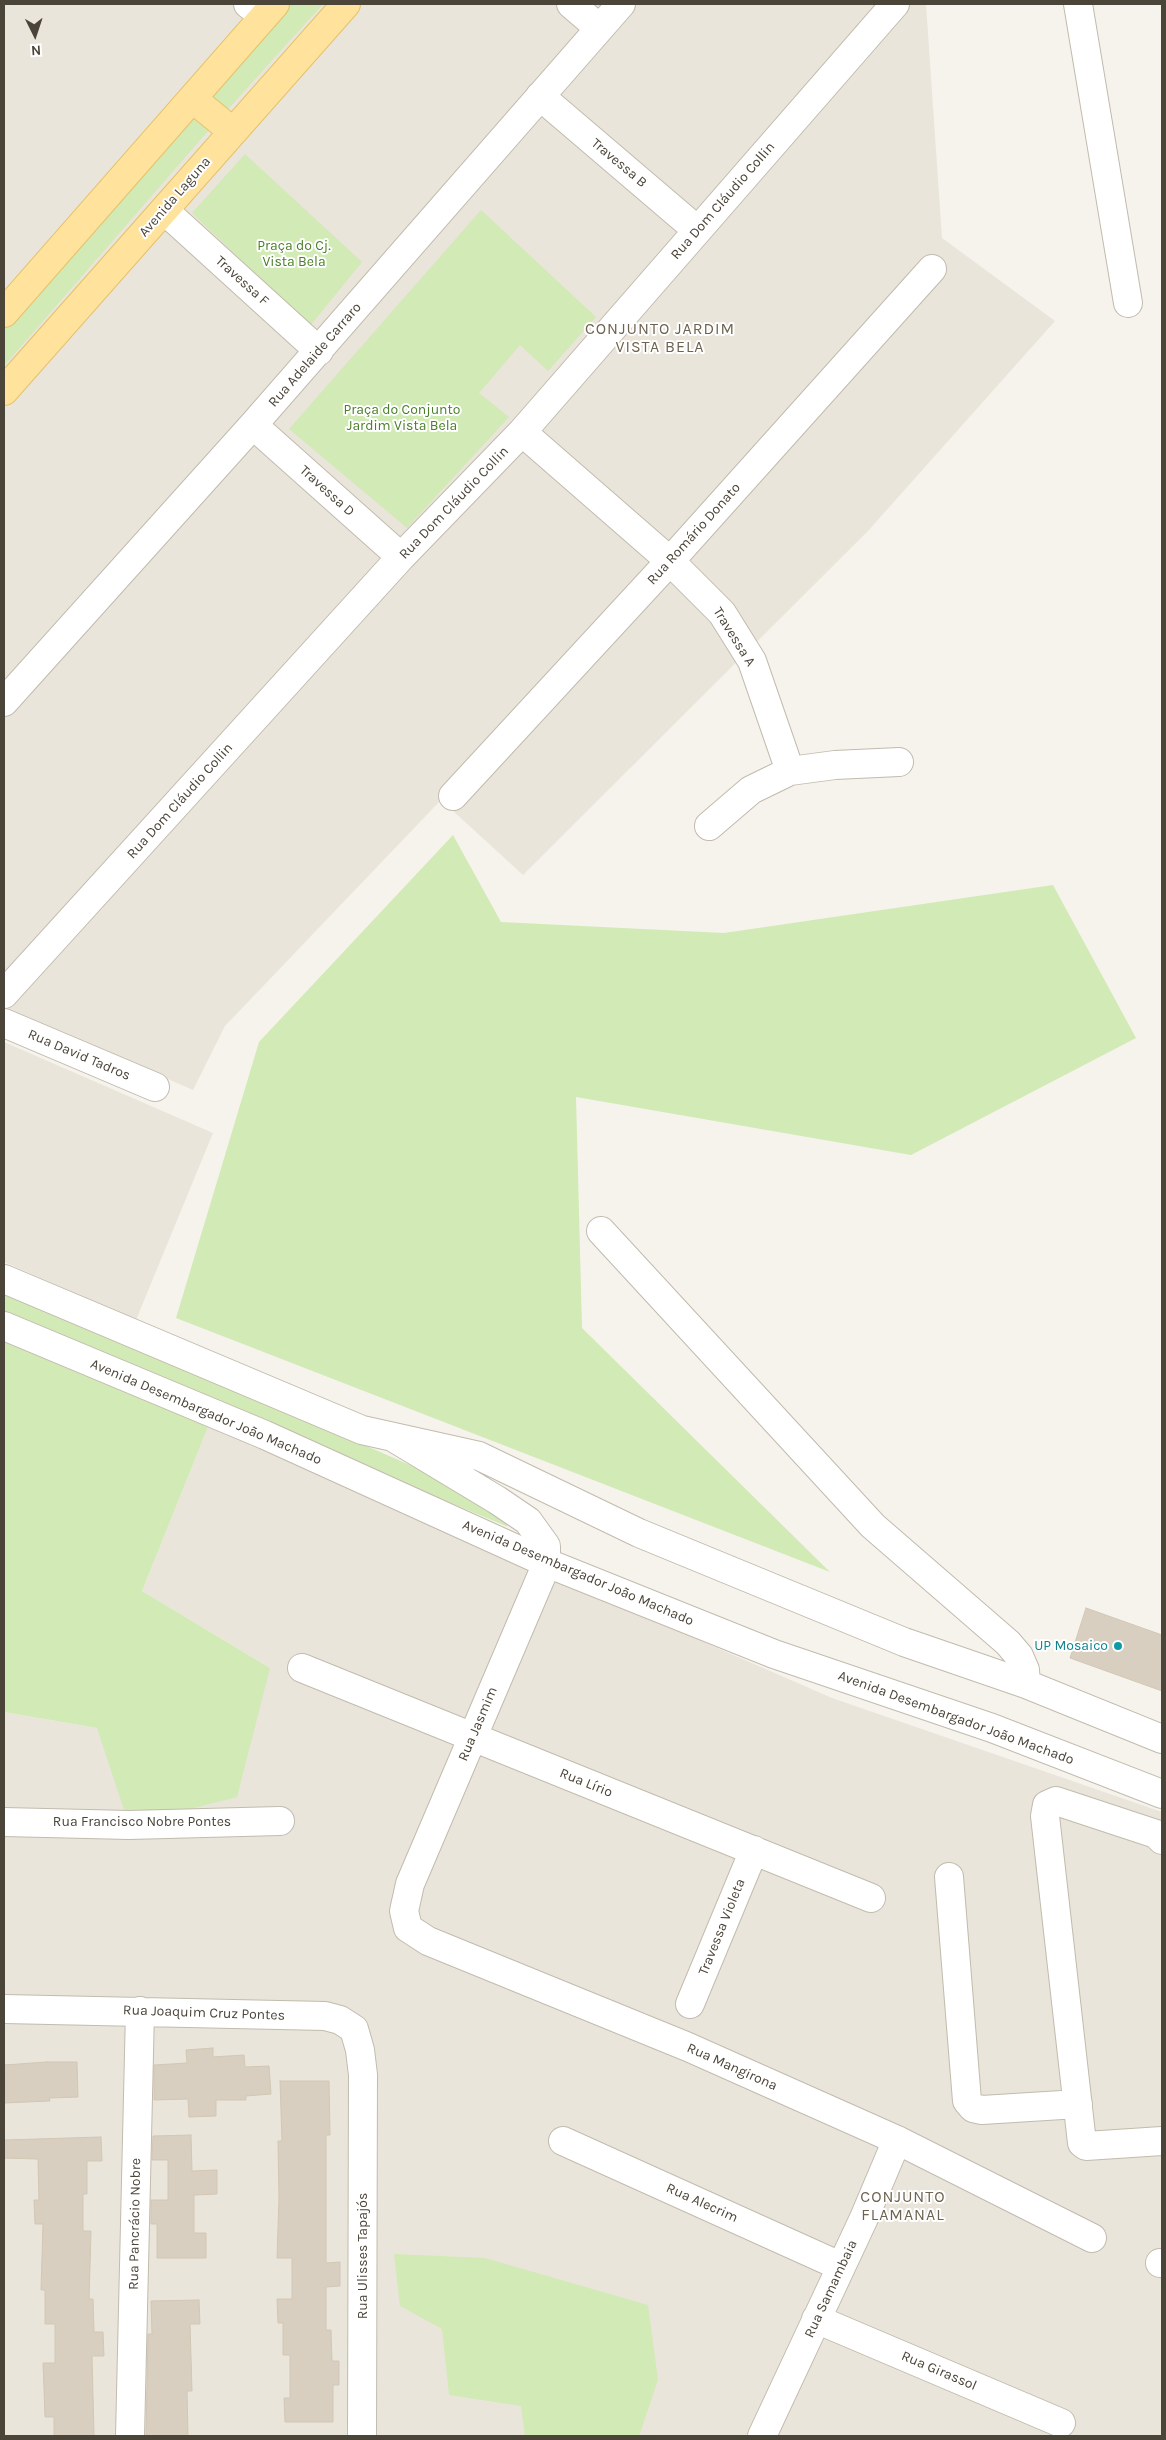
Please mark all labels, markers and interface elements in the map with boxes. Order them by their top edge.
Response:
north arrow [10,10,60,60]
text: N [30,42,42,59]
street label: Travessa B [588,135,650,191]
street label: Rua Dom Cláudio Collin [667,139,779,263]
street label: Avenida Laguna [136,153,214,241]
park label: Praça do Cj. Vista Bela [257,238,331,270]
street label: Travessa F [212,253,272,309]
street label: Rua Adelaide Carraro [265,299,365,411]
district label: CONJUNTO JARDIM VISTA BELA [583,319,737,357]
park label: Praça do Conjunto Jardim Vista Bela [344,402,460,434]
street label: Rua Dom Cláudio Collin [396,443,512,563]
street label: Travessa D [296,462,358,520]
street label: Rua Romário Donato [644,480,744,588]
street label: Travessa A [709,604,759,670]
street label: Rua Dom Cláudio Collin [123,740,237,862]
street label: Rua David Tadros [25,1026,133,1084]
street label: Avenida Desembargador João Machado [88,1355,324,1469]
street label: Avenida Desembargador João Machado [460,1516,696,1630]
place label: UP Mosaico [1034,1638,1108,1654]
marker: UP Mosaico [1112,1640,1124,1652]
street label: Avenida Desembargador João Machado [836,1667,1076,1769]
street label: Rua Jasmim [455,1684,501,1764]
street label: Rua Lírio [557,1765,615,1801]
street label: Rua Francisco Nobre Pontes [53,1814,231,1830]
street label: Travessa Violeta [695,1876,749,1978]
street label: Rua Joaquim Cruz Pontes [123,2002,285,2024]
street label: Rua Mangirona [684,2040,780,2094]
street label: Rua Pancrácio Nobre [125,2158,145,2290]
street label: Rua Alecrim [664,2180,740,2226]
district label: CONJUNTO FLAMANAL [859,2187,947,2225]
street label: Rua Ulisses Tapajós [355,2193,371,2319]
street label: Rua Samambaia [801,2237,861,2341]
street label: Rua Girassol [899,2348,979,2394]

